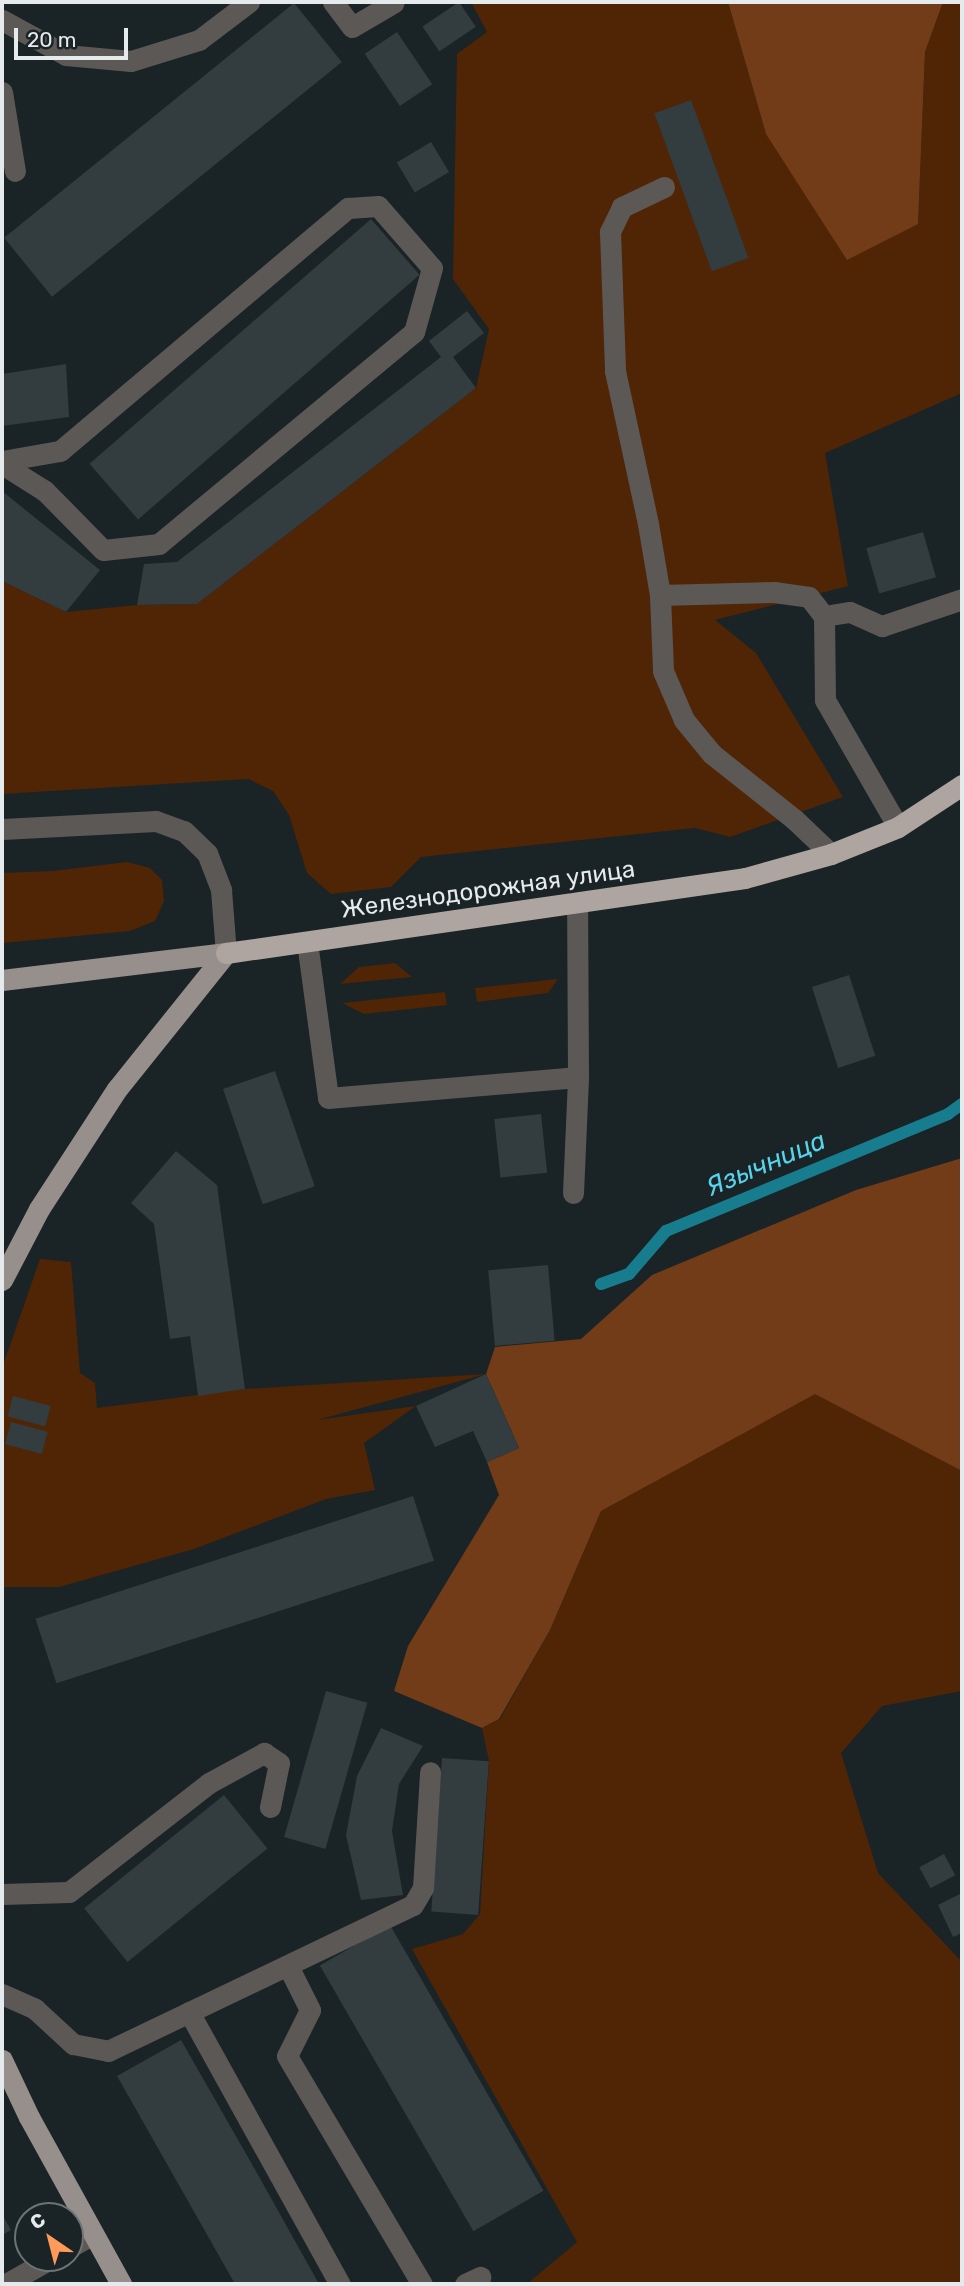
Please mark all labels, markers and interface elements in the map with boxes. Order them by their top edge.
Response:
scale bar [18,14,131,58]
text: 20 m [27,27,76,52]
street label: Железнодорожная улица [339,855,637,925]
water label: Язычница [702,1125,830,1203]
north arrow [14,2202,84,2272]
text: С [26,2208,50,2234]

